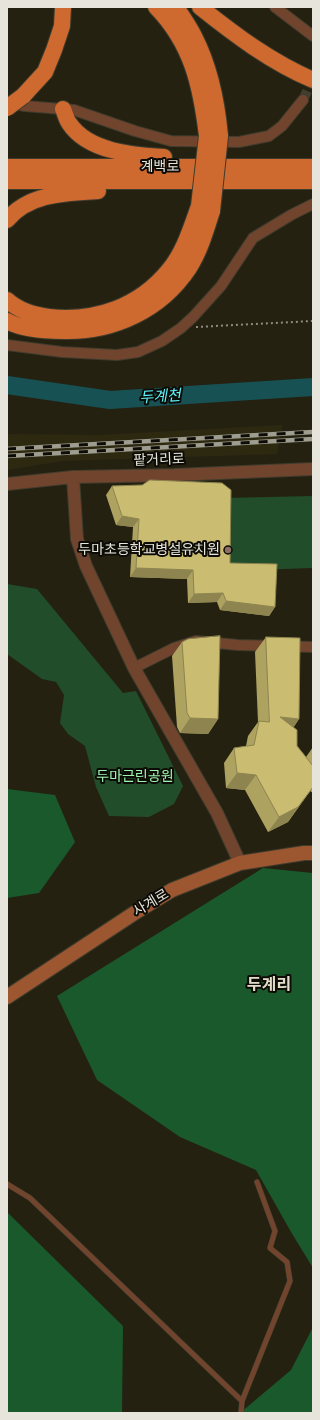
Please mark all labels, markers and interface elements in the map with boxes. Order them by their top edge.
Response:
street label: 계백로 [141,159,179,175]
water label: 두계천 [139,387,181,407]
street label: 팥거리로 [133,451,185,469]
place label: 두마초등학교병설유치원 [78,542,220,558]
marker: 두마초등학교병설유치원 [223,545,233,555]
park label: 두마근린공원 [96,769,174,785]
street label: 사계로 [130,886,172,920]
district label: 두계리 [247,975,291,995]

